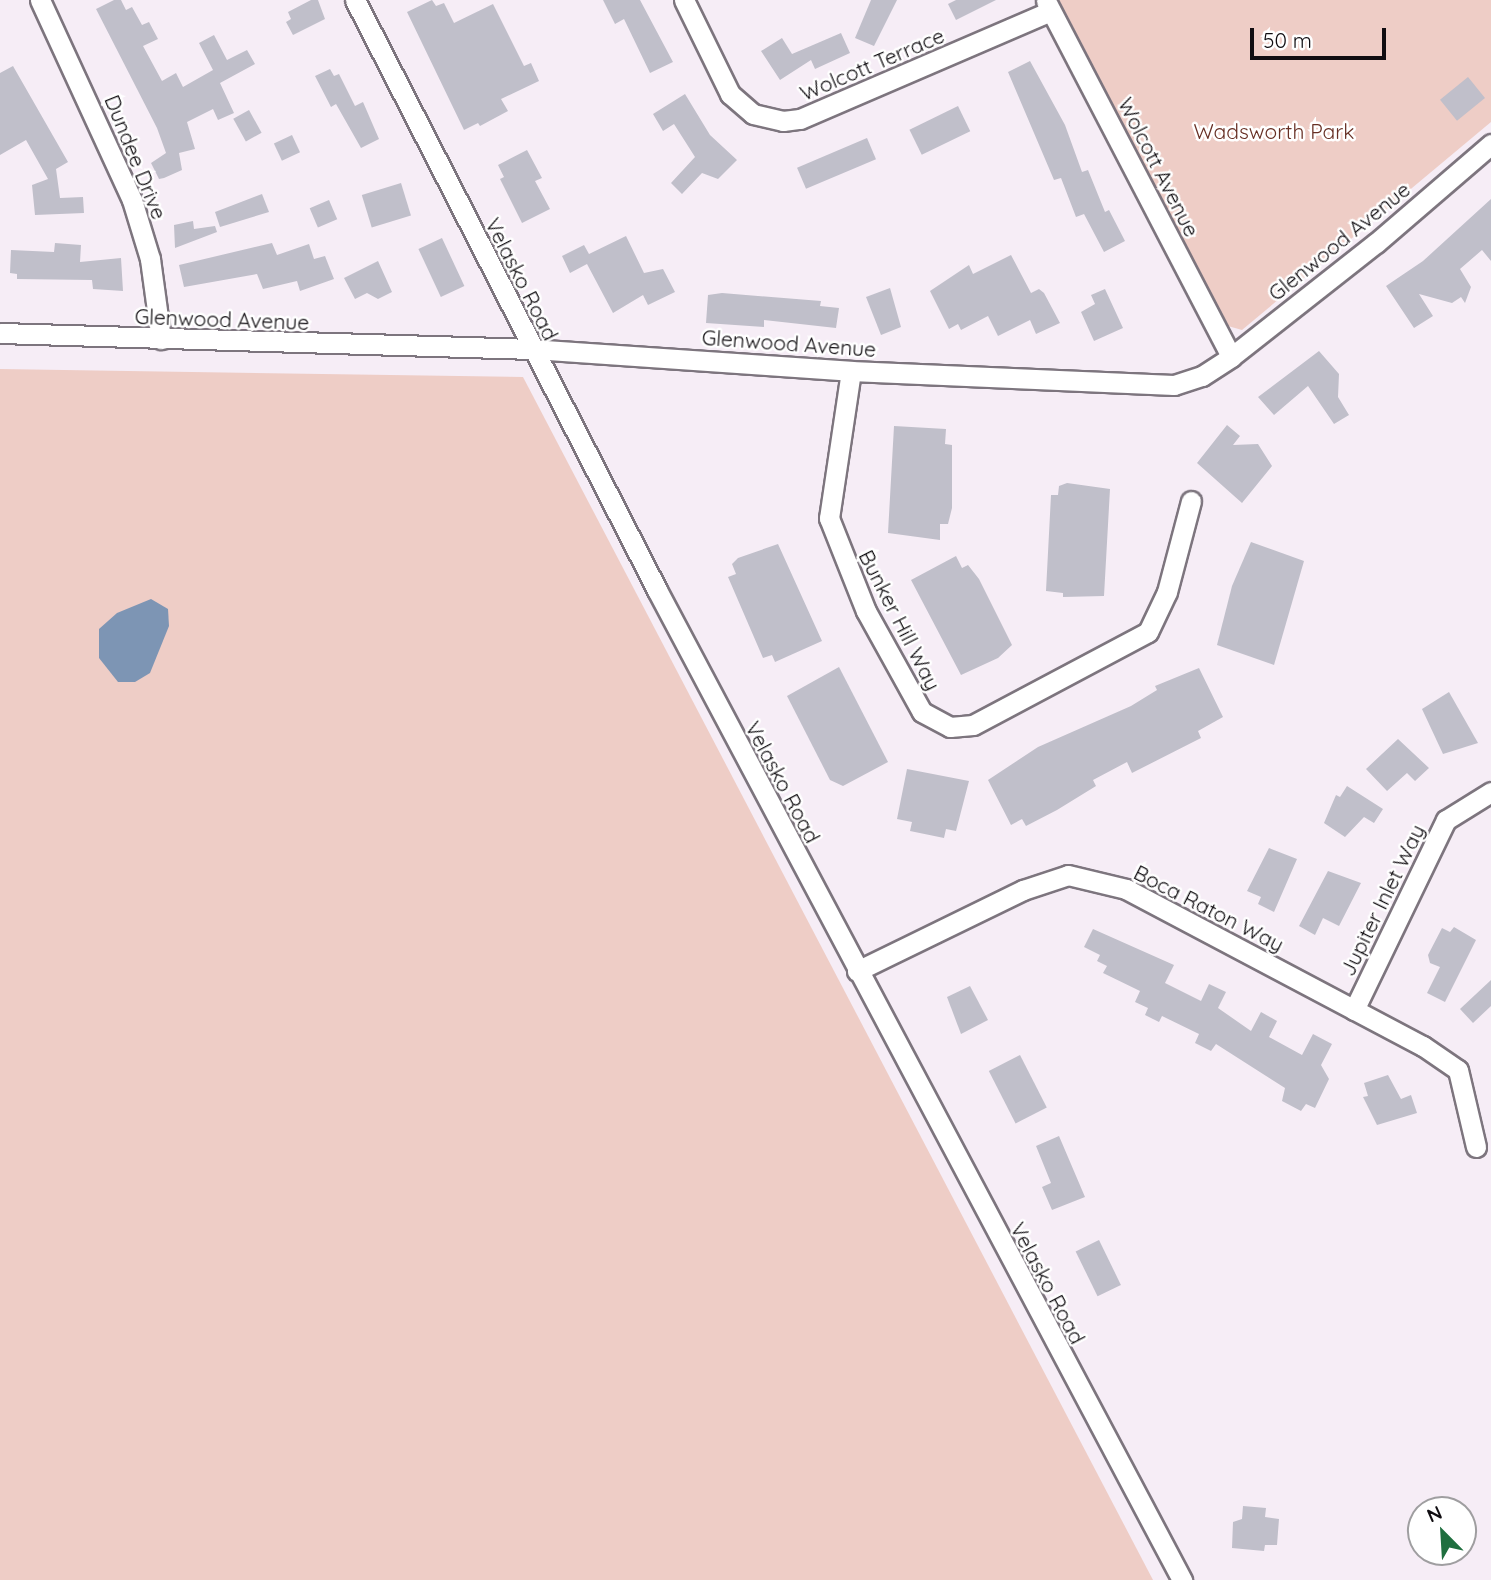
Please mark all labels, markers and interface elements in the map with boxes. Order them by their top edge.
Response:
scale bar [1253,14,1390,58]
street label: Wolcott Terrace [796,22,948,106]
text: 50 m [1263,27,1312,53]
street label: Dundee Drive [100,91,172,223]
street label: Wolcott Avenue [1113,93,1205,241]
park label: Wadsworth Park [1193,118,1355,144]
street label: Glenwood Avenue [1263,176,1415,306]
street label: Velasko Road [480,214,564,344]
street label: Glenwood Avenue [134,303,310,335]
street label: Glenwood Avenue [701,324,877,362]
street label: Bunker Hill Way [854,546,946,694]
street label: Velasko Road [740,717,826,847]
street label: Jupiter Inlet Way [1334,820,1430,980]
street label: Boca Raton Way [1130,859,1288,957]
street label: Velasko Road [1005,1218,1091,1348]
north arrow [1407,1496,1477,1566]
text: N [1423,1500,1446,1527]

